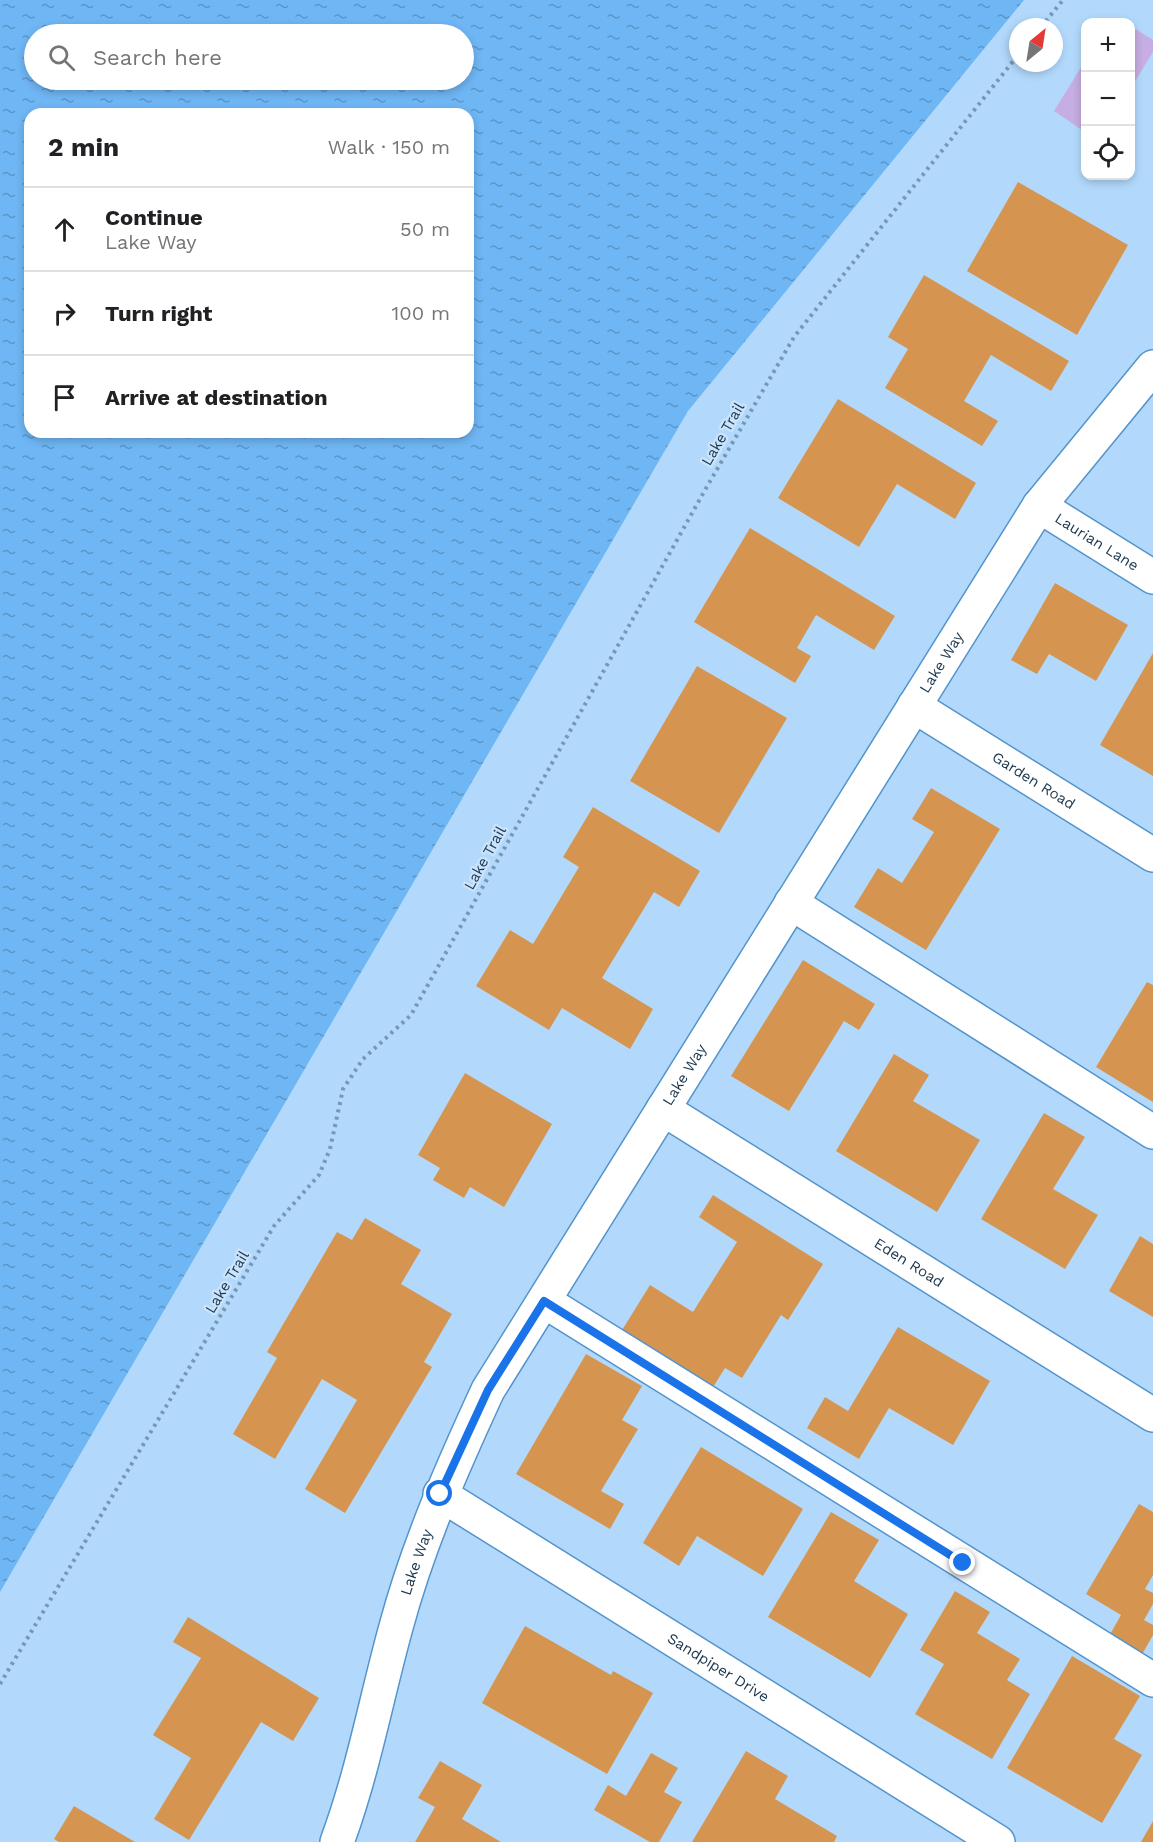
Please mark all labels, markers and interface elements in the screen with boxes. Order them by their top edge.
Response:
north arrow [1009,18,1063,72]
map controls [1081,18,1135,180]
button: + [1081,18,1135,72]
search box [24,24,474,90]
icon: search [45,41,78,74]
text: Search here [93,45,222,70]
button: − [1081,72,1135,126]
button: locate [1081,126,1135,180]
text: 2 min [48,132,119,162]
text: Walk · 150 m [328,135,450,159]
text: Continue [105,205,203,230]
icon: ahead [48,213,81,246]
text: 50 m [400,217,450,241]
text: Lake Way [105,230,197,254]
icon: right [48,297,81,330]
text: Turn right [105,301,212,326]
text: 100 m [391,301,450,325]
icon: arrive [48,381,81,414]
text: Arrive at destination [105,385,328,410]
street label: Lake Trail [698,399,749,469]
street label: Laurian Lane [1052,509,1142,575]
street label: Lake Way [916,628,967,696]
street label: Garden Road [989,748,1078,813]
street label: Lake Trail [460,823,510,893]
street label: Lake Way [659,1041,710,1109]
street label: Eden Road [871,1234,947,1291]
street label: Lake Trail [201,1247,253,1317]
route start [426,1480,452,1506]
street label: Lake Way [397,1526,436,1597]
route end [949,1549,975,1575]
street label: Sandpiper Drive [664,1629,772,1706]

